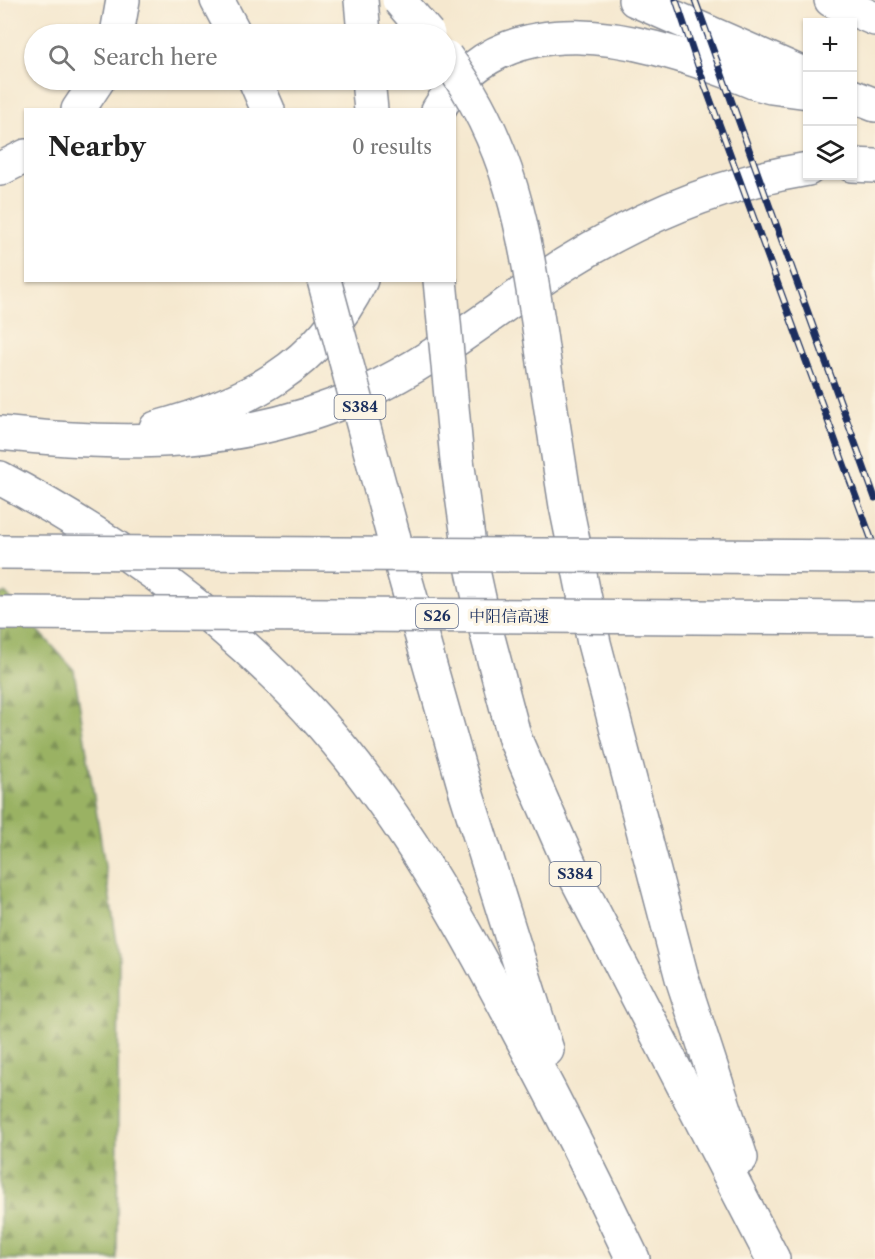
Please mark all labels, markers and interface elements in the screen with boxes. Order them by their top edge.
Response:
map controls [803,18,857,180]
button: + [803,18,857,72]
search box [24,24,456,90]
icon: search [45,41,78,74]
text: Search here [93,44,218,71]
button: − [803,72,857,126]
button: layers [803,126,857,180]
text: Nearby [48,131,146,163]
text: 0 results [352,135,432,159]
road number: S384 [334,395,386,419]
road number: S26 [416,604,458,628]
street label: 中阳信高速 [469,606,549,626]
road number: S384 [550,862,600,886]

